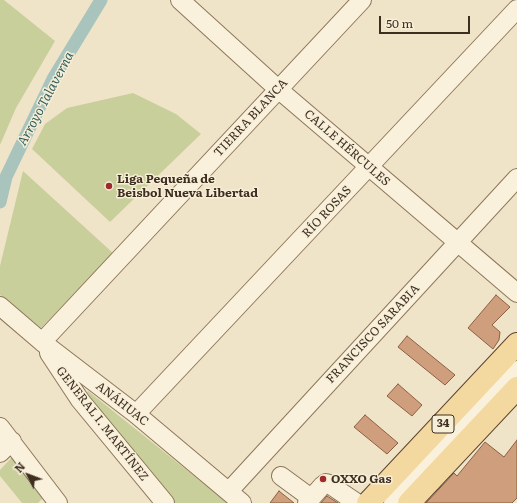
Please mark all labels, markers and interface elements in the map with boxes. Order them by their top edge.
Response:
scale bar [381,8,472,34]
text: 50 m [386,14,413,32]
water label: Arroyo Talaverna [15,49,77,149]
street label: TIERRA BLANCA [211,76,291,160]
street label: CALLE HÉRCULES [301,107,393,189]
place label: Liga Pequeña de Beisbol Nueva Libertad [117,172,258,200]
marker: Liga Pequeña de Beisbol Nueva Libertad [104,181,114,191]
street label: RÍO ROSAS [299,183,355,241]
street label: FRANCISCO SARABIA [323,282,423,386]
street label: GENERAL I. MARTÍNEZ [53,364,151,484]
street label: ANÁHUAC [93,379,151,429]
road number: 34 [432,415,454,433]
north arrow [8,455,48,495]
text: N [10,458,28,476]
place label: OXXO Gas [331,472,391,486]
marker: OXXO Gas [318,474,328,484]

